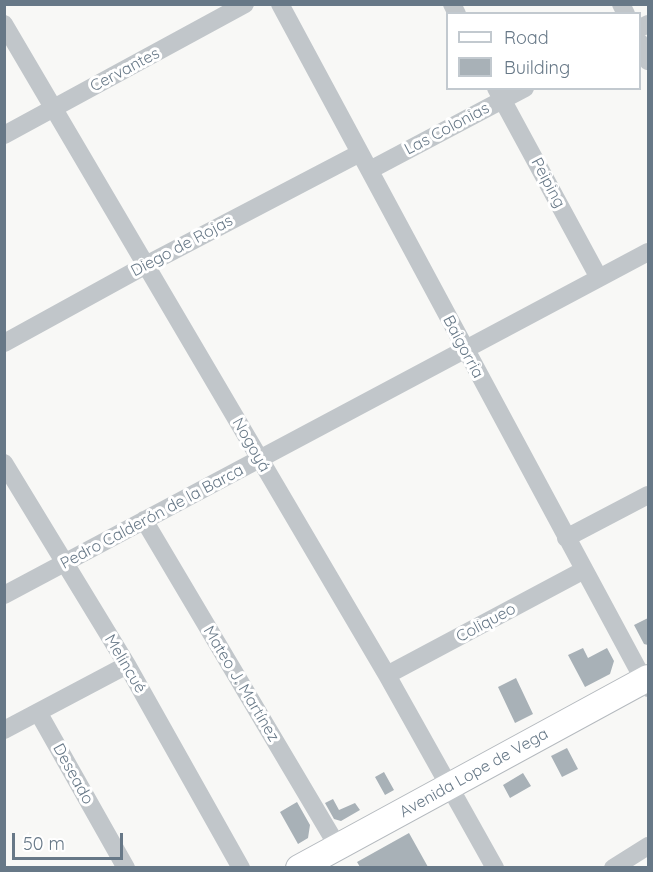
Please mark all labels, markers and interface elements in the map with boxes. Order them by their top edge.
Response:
legend [446,12,641,90]
text: Road [504,26,549,49]
street label: Cervantes [87,44,163,96]
text: Building [504,56,570,79]
street label: Las Colonias [401,99,493,159]
street label: Peiping [527,155,569,211]
street label: Diego de Rojas [128,211,236,281]
street label: Baigorria [438,312,488,382]
street label: Nogoyá [228,414,274,476]
street label: Pedro Calderón de la Barca [57,461,247,573]
street label: Coliqueo [453,599,519,647]
street label: Mateo J. Martínez [199,623,283,745]
street label: Melincué [100,631,150,697]
street label: Avenida Lope de Vega [396,724,552,822]
street label: Deseado [49,740,97,808]
scale bar [15,821,126,859]
text: 50 m [23,832,65,855]

